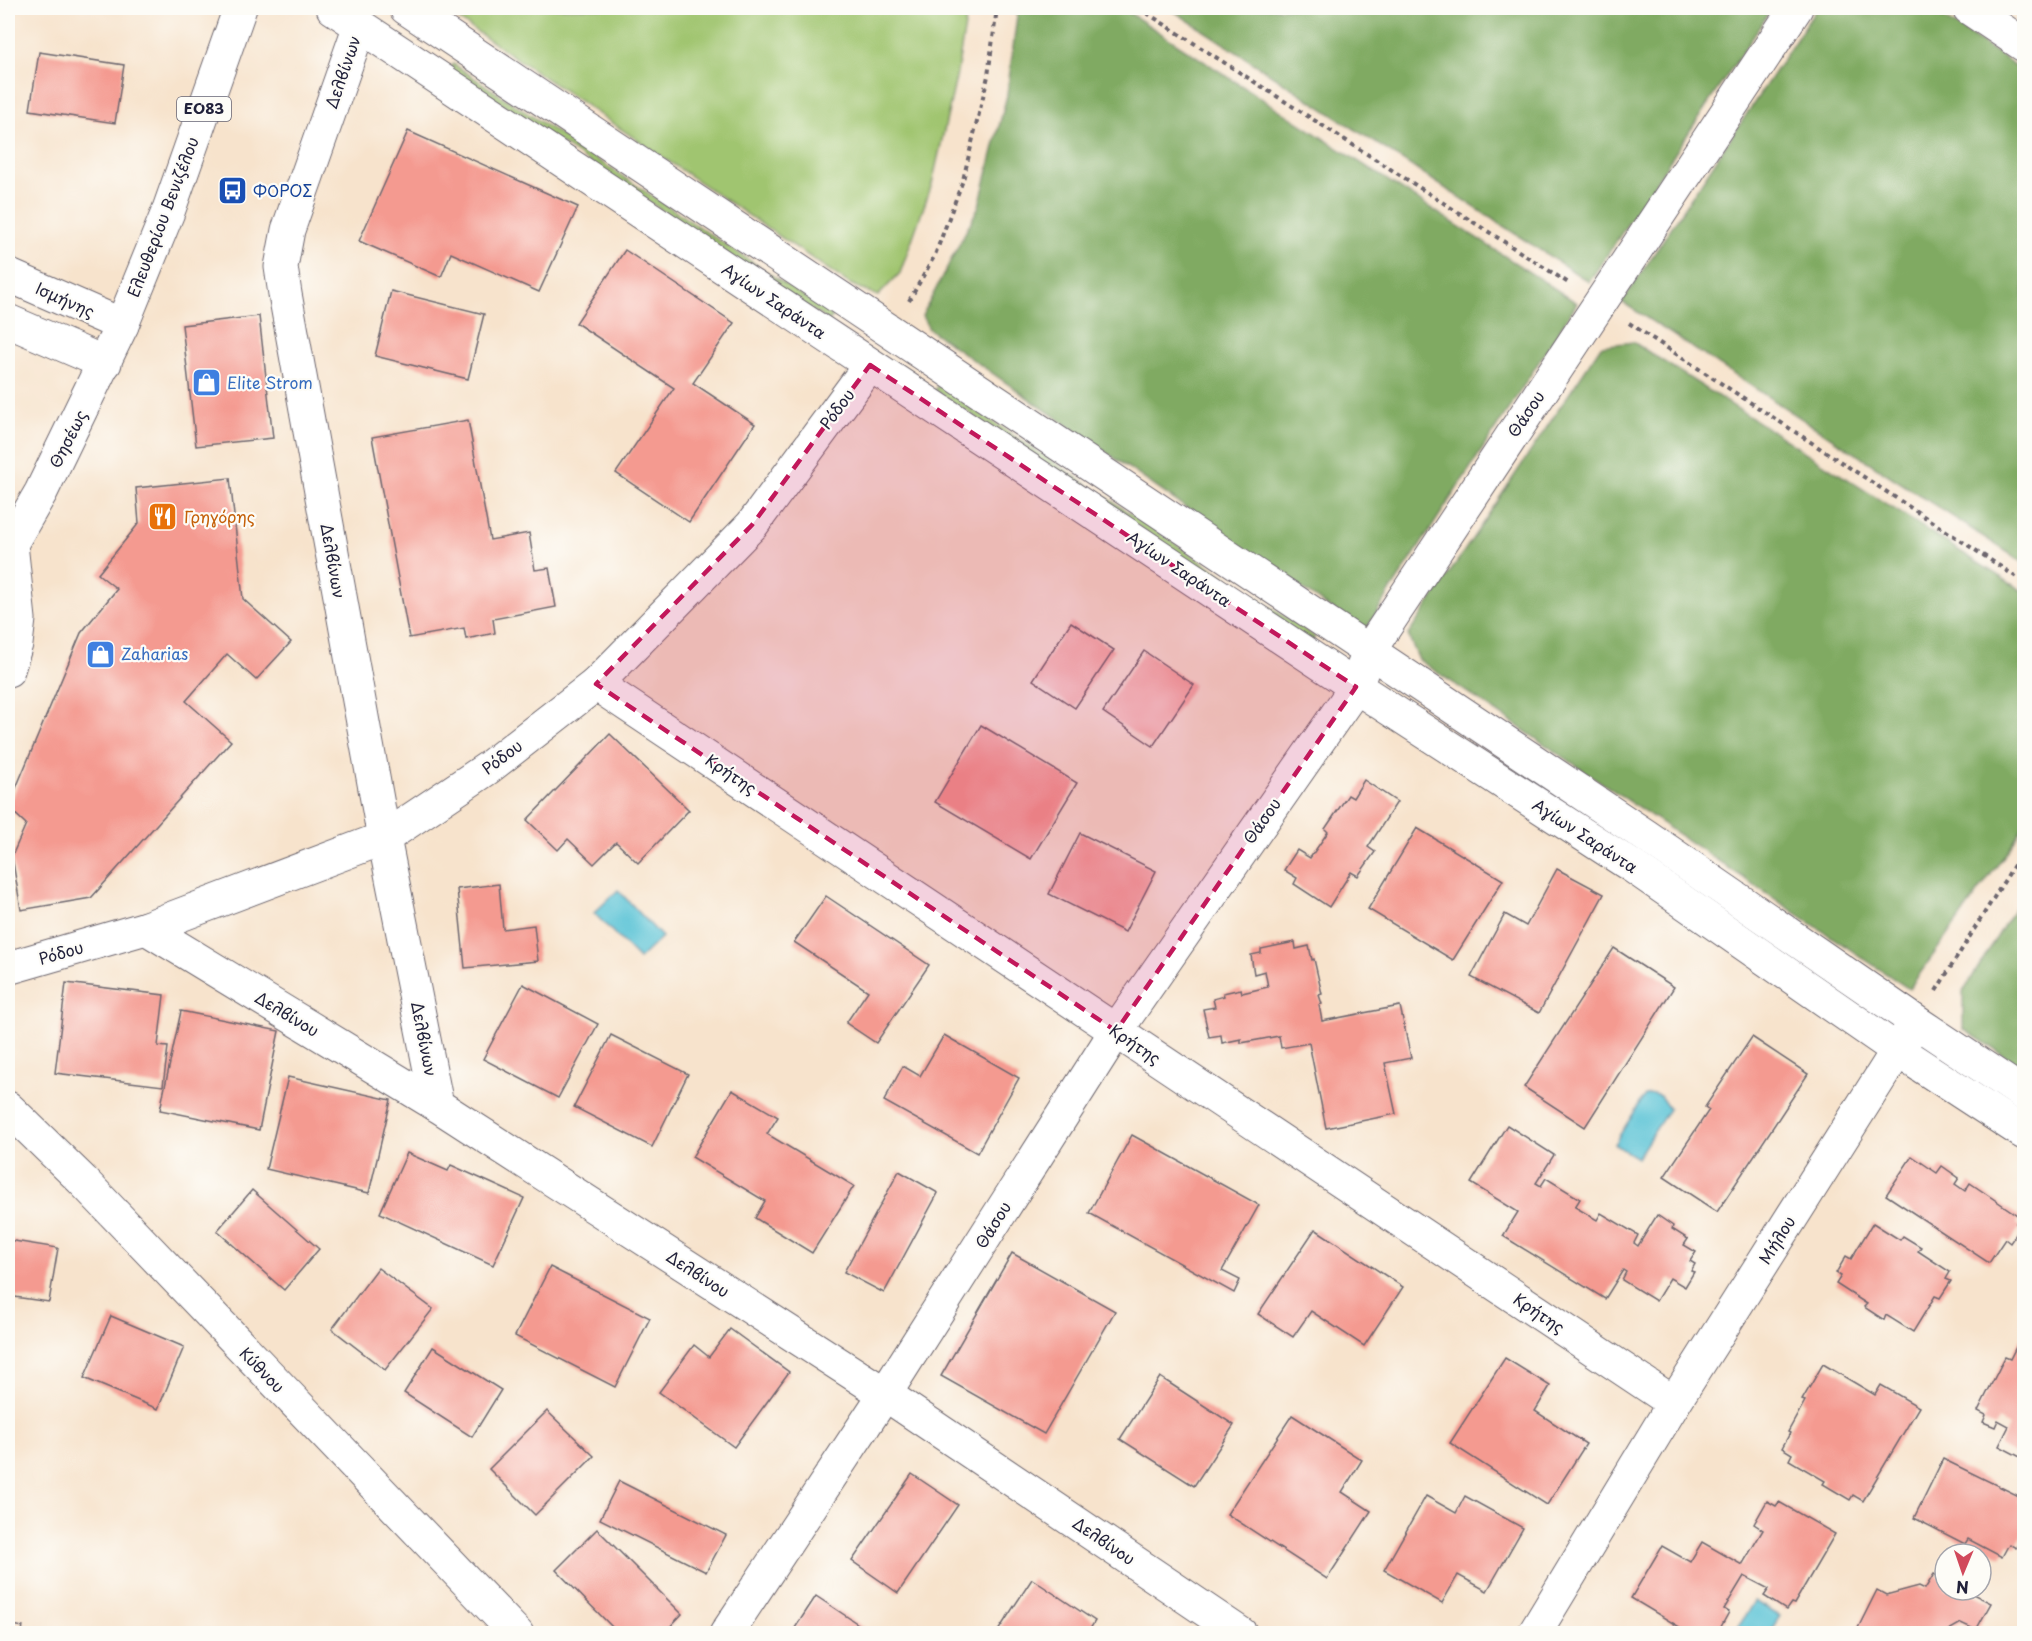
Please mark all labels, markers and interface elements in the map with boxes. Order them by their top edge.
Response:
street label: Δελβίνων [318,32,366,111]
road number: ΕΟ83 [177,97,231,121]
street label: Ελευθερίου Βενιζέλου [120,133,204,300]
bus stop icon: ΦΟΡΟΣ [216,175,248,207]
place label: ΦΟΡΟΣ [253,178,313,202]
street label: Αγίων Σαράντα [718,256,832,344]
street label: Ισμήνης [32,275,99,323]
shop icon: Elite Strom [190,367,222,399]
place label: Elite Strom [227,370,313,394]
street label: Ρόδου [813,383,859,434]
street label: Θάσου [1501,385,1550,442]
street label: Θησέως [42,405,92,472]
restaurant icon: Γρηγόρης [147,501,179,533]
place label: Γρηγόρης [184,504,255,528]
street label: Δελβίνων [316,522,352,600]
street label: Αγίων Σαράντα [1123,524,1237,612]
shop icon: Zaharias [84,638,116,670]
place label: Zaharias [121,641,188,665]
street label: Ρόδου [476,733,527,779]
street label: Κρήτης [701,747,762,799]
street label: Θάσου [1237,792,1286,848]
street label: Αγίων Σαράντα [1528,792,1643,878]
street label: Ρόδου [36,934,86,970]
street label: Δελβίνου [251,985,324,1042]
street label: Δελβίνων [406,999,444,1078]
street label: Κρήτης [1105,1017,1166,1069]
street label: Θάσου [968,1196,1016,1253]
street label: Μήλου [1752,1211,1800,1268]
street label: Δελβίνου [662,1244,735,1302]
street label: Κρήτης [1509,1286,1570,1338]
street label: Κύθνου [235,1341,291,1398]
street label: Δελβίνου [1069,1510,1141,1570]
north arrow [1933,1542,1993,1602]
text: N [1956,1576,1969,1600]

